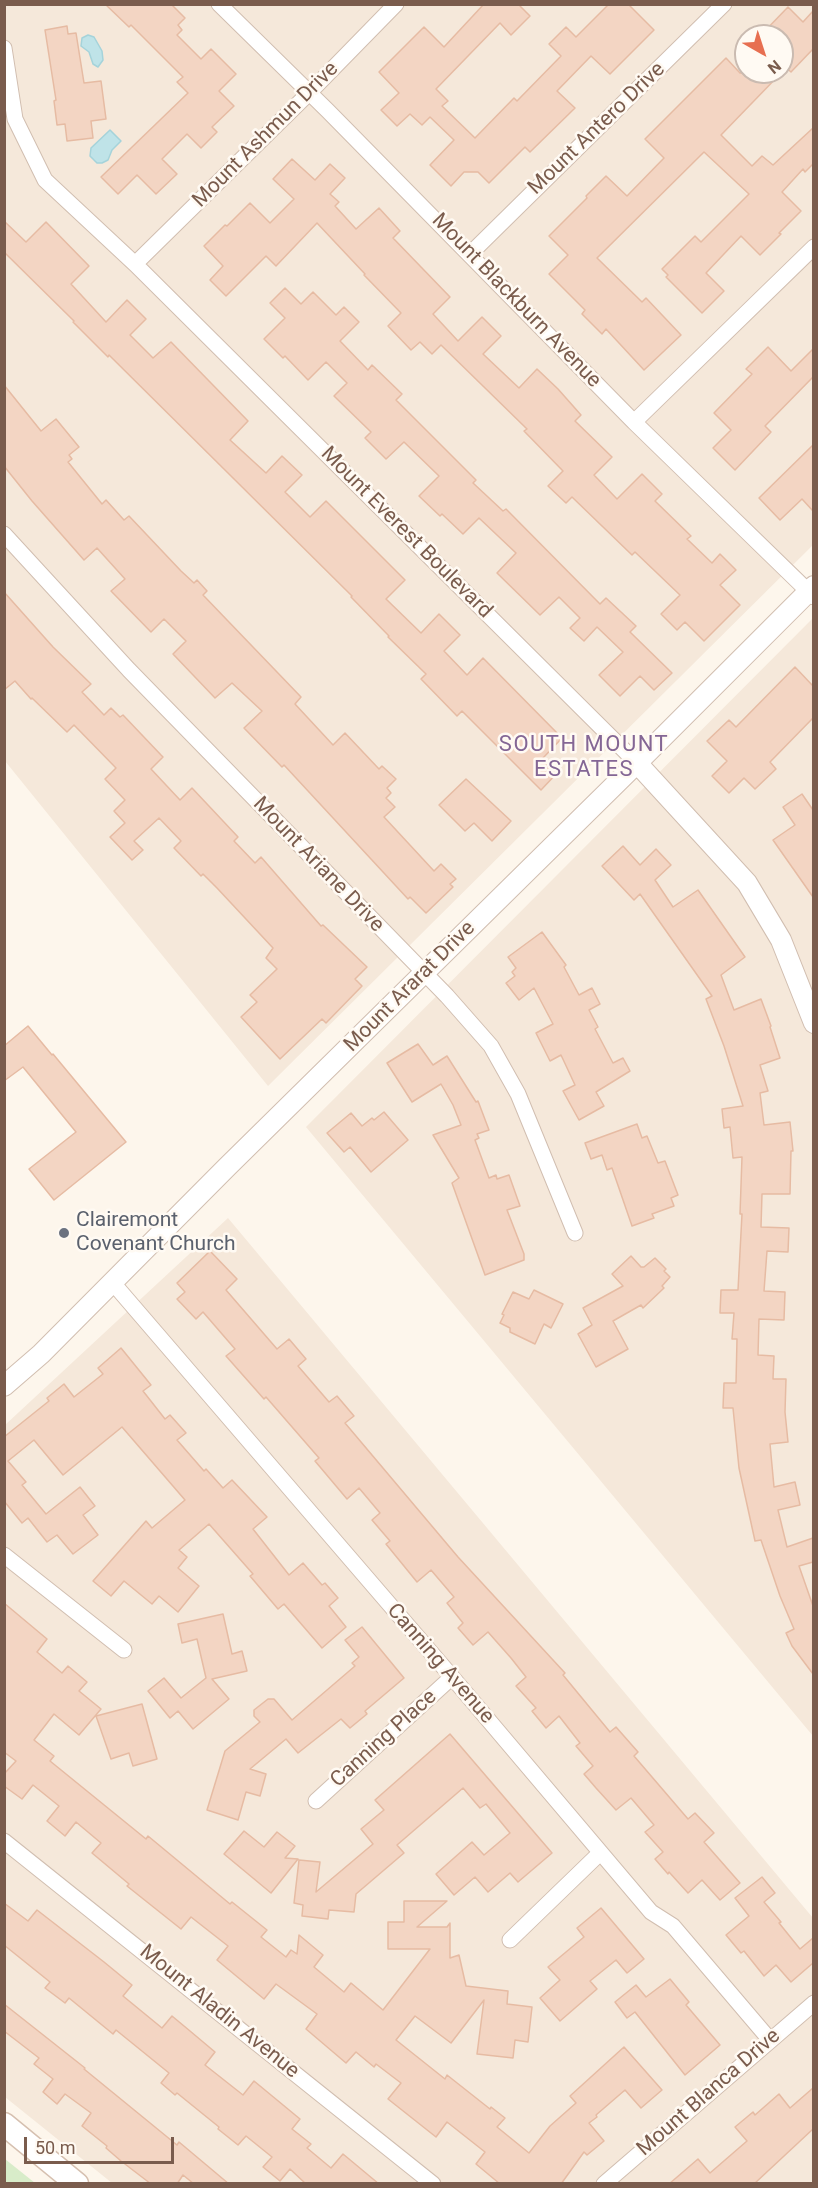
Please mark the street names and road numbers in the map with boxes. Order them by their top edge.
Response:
street label: Mount Ashmun Drive [188,57,344,213]
street label: Mount Antero Drive [523,57,671,201]
street label: Mount Blackburn Avenue [426,209,606,393]
street label: Mount Everest Boulevard [315,442,497,624]
street label: Mount Ariane Drive [247,792,389,938]
street label: Mount Ararat Drive [339,916,481,1058]
street label: Canning Avenue [381,1599,499,1729]
street label: Canning Place [326,1685,442,1793]
street label: Mount Aladin Avenue [134,1940,304,2084]
street label: Mount Blanca Drive [632,2024,786,2162]

